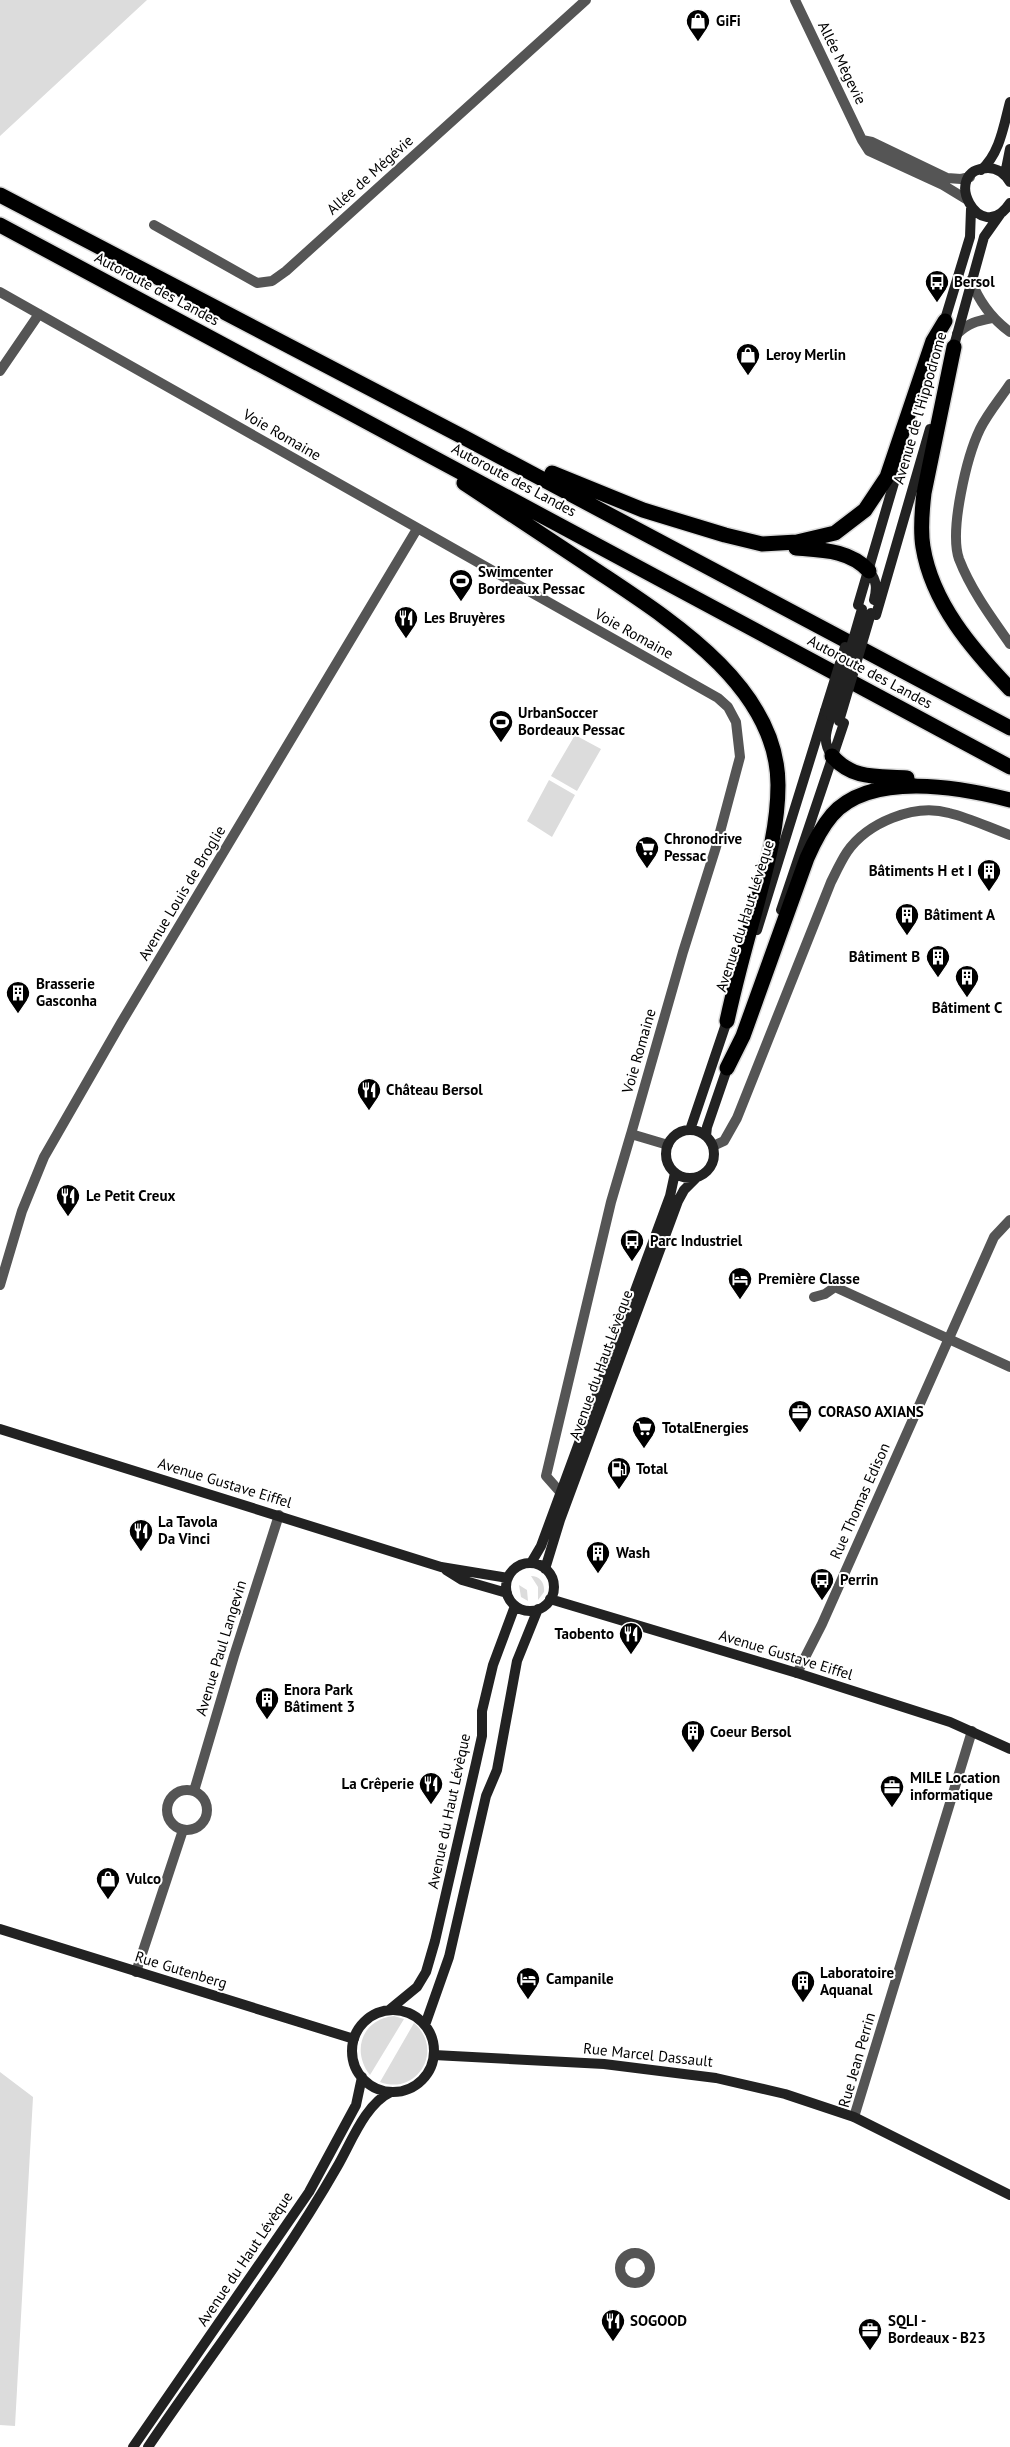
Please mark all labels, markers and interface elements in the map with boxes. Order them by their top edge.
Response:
shop icon: GiFi [685,8,711,42]
place label: GiFi [716,11,741,30]
street label: Allée Mègevie [814,18,871,107]
street label: Allée de Mégévie [322,131,417,218]
street label: Autoroute des Landes [92,248,223,330]
bus stop icon: Bersol [924,269,950,303]
place label: Bersol [954,272,995,291]
street label: Avenue de l'Hippodrome [889,330,950,486]
shop icon: Leroy Merlin [735,342,761,376]
place label: Leroy Merlin [766,345,846,364]
street label: Voie Romaine [239,404,325,465]
street label: Autoroute des Landes [449,439,580,521]
place label: Swimcenter Bordeaux Pessac [478,562,585,598]
sports icon: Swimcenter Bordeaux Pessac [448,568,474,602]
street label: Voie Romaine [591,604,677,663]
restaurant icon: Les Bruyères [393,605,419,639]
place label: Les Bruyères [424,608,505,627]
street label: Autoroute des Landes [805,631,936,713]
place label: UrbanSoccer Bordeaux Pessac [518,703,625,739]
sports icon: UrbanSoccer Bordeaux Pessac [488,709,514,743]
street label: Avenue Louis de Broglie [134,822,229,964]
place label: Chronodrive Pessac [664,829,743,865]
supermarket icon: Chronodrive Pessac [634,835,660,869]
street label: Avenue du Haut Lévèque [711,838,778,994]
building icon: Bâtiments H et I [976,858,1002,892]
place label: Bâtiments H et I [869,861,972,880]
building icon: Bâtiment A [894,902,920,936]
place label: Bâtiment A [924,905,996,924]
building icon: Bâtiment B [925,944,951,978]
place label: Bâtiment B [849,947,920,966]
building icon: Bâtiment C [954,964,980,998]
place label: Brasserie Gasconha [36,974,97,1010]
building icon: Brasserie Gasconha [5,980,31,1014]
place label: Bâtiment C [932,998,1003,1017]
street label: Voie Romaine [617,1006,660,1096]
restaurant icon: Château Bersol [356,1077,382,1111]
place label: Château Bersol [386,1080,483,1099]
restaurant icon: Le Petit Creux [55,1183,81,1217]
place label: Le Petit Creux [86,1186,176,1205]
bus stop icon: Parc Industriel [619,1228,645,1262]
place label: Parc Industriel [650,1231,743,1250]
hotel icon: Première Classe [727,1266,753,1300]
place label: Première Classe [758,1269,860,1288]
street label: Avenue du Haut Lévèque [565,1287,637,1442]
office icon: CORASO AXIANS [787,1399,813,1433]
place label: CORASO AXIANS [818,1402,924,1421]
supermarket icon: TotalEnergies [631,1415,657,1449]
place label: TotalEnergies [662,1418,749,1437]
street label: Rue Thomas Edison [825,1440,894,1562]
street label: Avenue Gustave Eiffel [156,1453,295,1512]
fuel station icon: Total [606,1456,632,1490]
place label: Total [636,1459,668,1478]
place label: La Tavola Da Vinci [158,1512,218,1548]
restaurant icon: La Tavola Da Vinci [128,1518,154,1552]
building icon: Wash [585,1540,611,1574]
place label: Wash [616,1543,650,1562]
bus stop icon: Perrin [809,1567,835,1601]
place label: Perrin [840,1570,878,1589]
street label: Avenue Paul Langevin [191,1578,250,1718]
restaurant icon: Taobento [618,1621,644,1655]
place label: Taobento [555,1624,614,1643]
street label: Avenue Gustave Eiffel [717,1625,856,1684]
place label: Enora Park Bâtiment 3 [284,1680,355,1716]
building icon: Enora Park Bâtiment 3 [254,1686,280,1720]
building icon: Coeur Bersol [680,1719,706,1753]
place label: Coeur Bersol [710,1722,792,1741]
street label: Avenue du Haut Lévèque [423,1732,474,1890]
place label: MILE Location informatique [910,1768,1000,1804]
restaurant icon: La Crêperie [418,1771,444,1805]
place label: La Crêperie [342,1774,414,1793]
office icon: MILE Location informatique [879,1774,905,1808]
shop icon: Vulco [95,1866,121,1900]
place label: Vulco [125,1869,161,1888]
street label: Rue Gutenberg [133,1946,230,1993]
place label: Laboratoire Aquanal [820,1963,894,1999]
hotel icon: Campanile [515,1966,541,2000]
place label: Campanile [546,1969,614,1988]
building icon: Laboratoire Aquanal [790,1969,816,2003]
street label: Rue Jean Perrin [834,2010,879,2110]
street label: Rue Marcel Dassault [582,2038,714,2071]
street label: Avenue du Haut Lévèque [192,2188,297,2330]
restaurant icon: SOGOOD [600,2308,626,2342]
place label: SOGOOD [630,2311,687,2330]
place label: SQLI - Bordeaux - B23 [888,2311,986,2347]
office icon: SQLI - Bordeaux - B23 [857,2317,883,2351]

